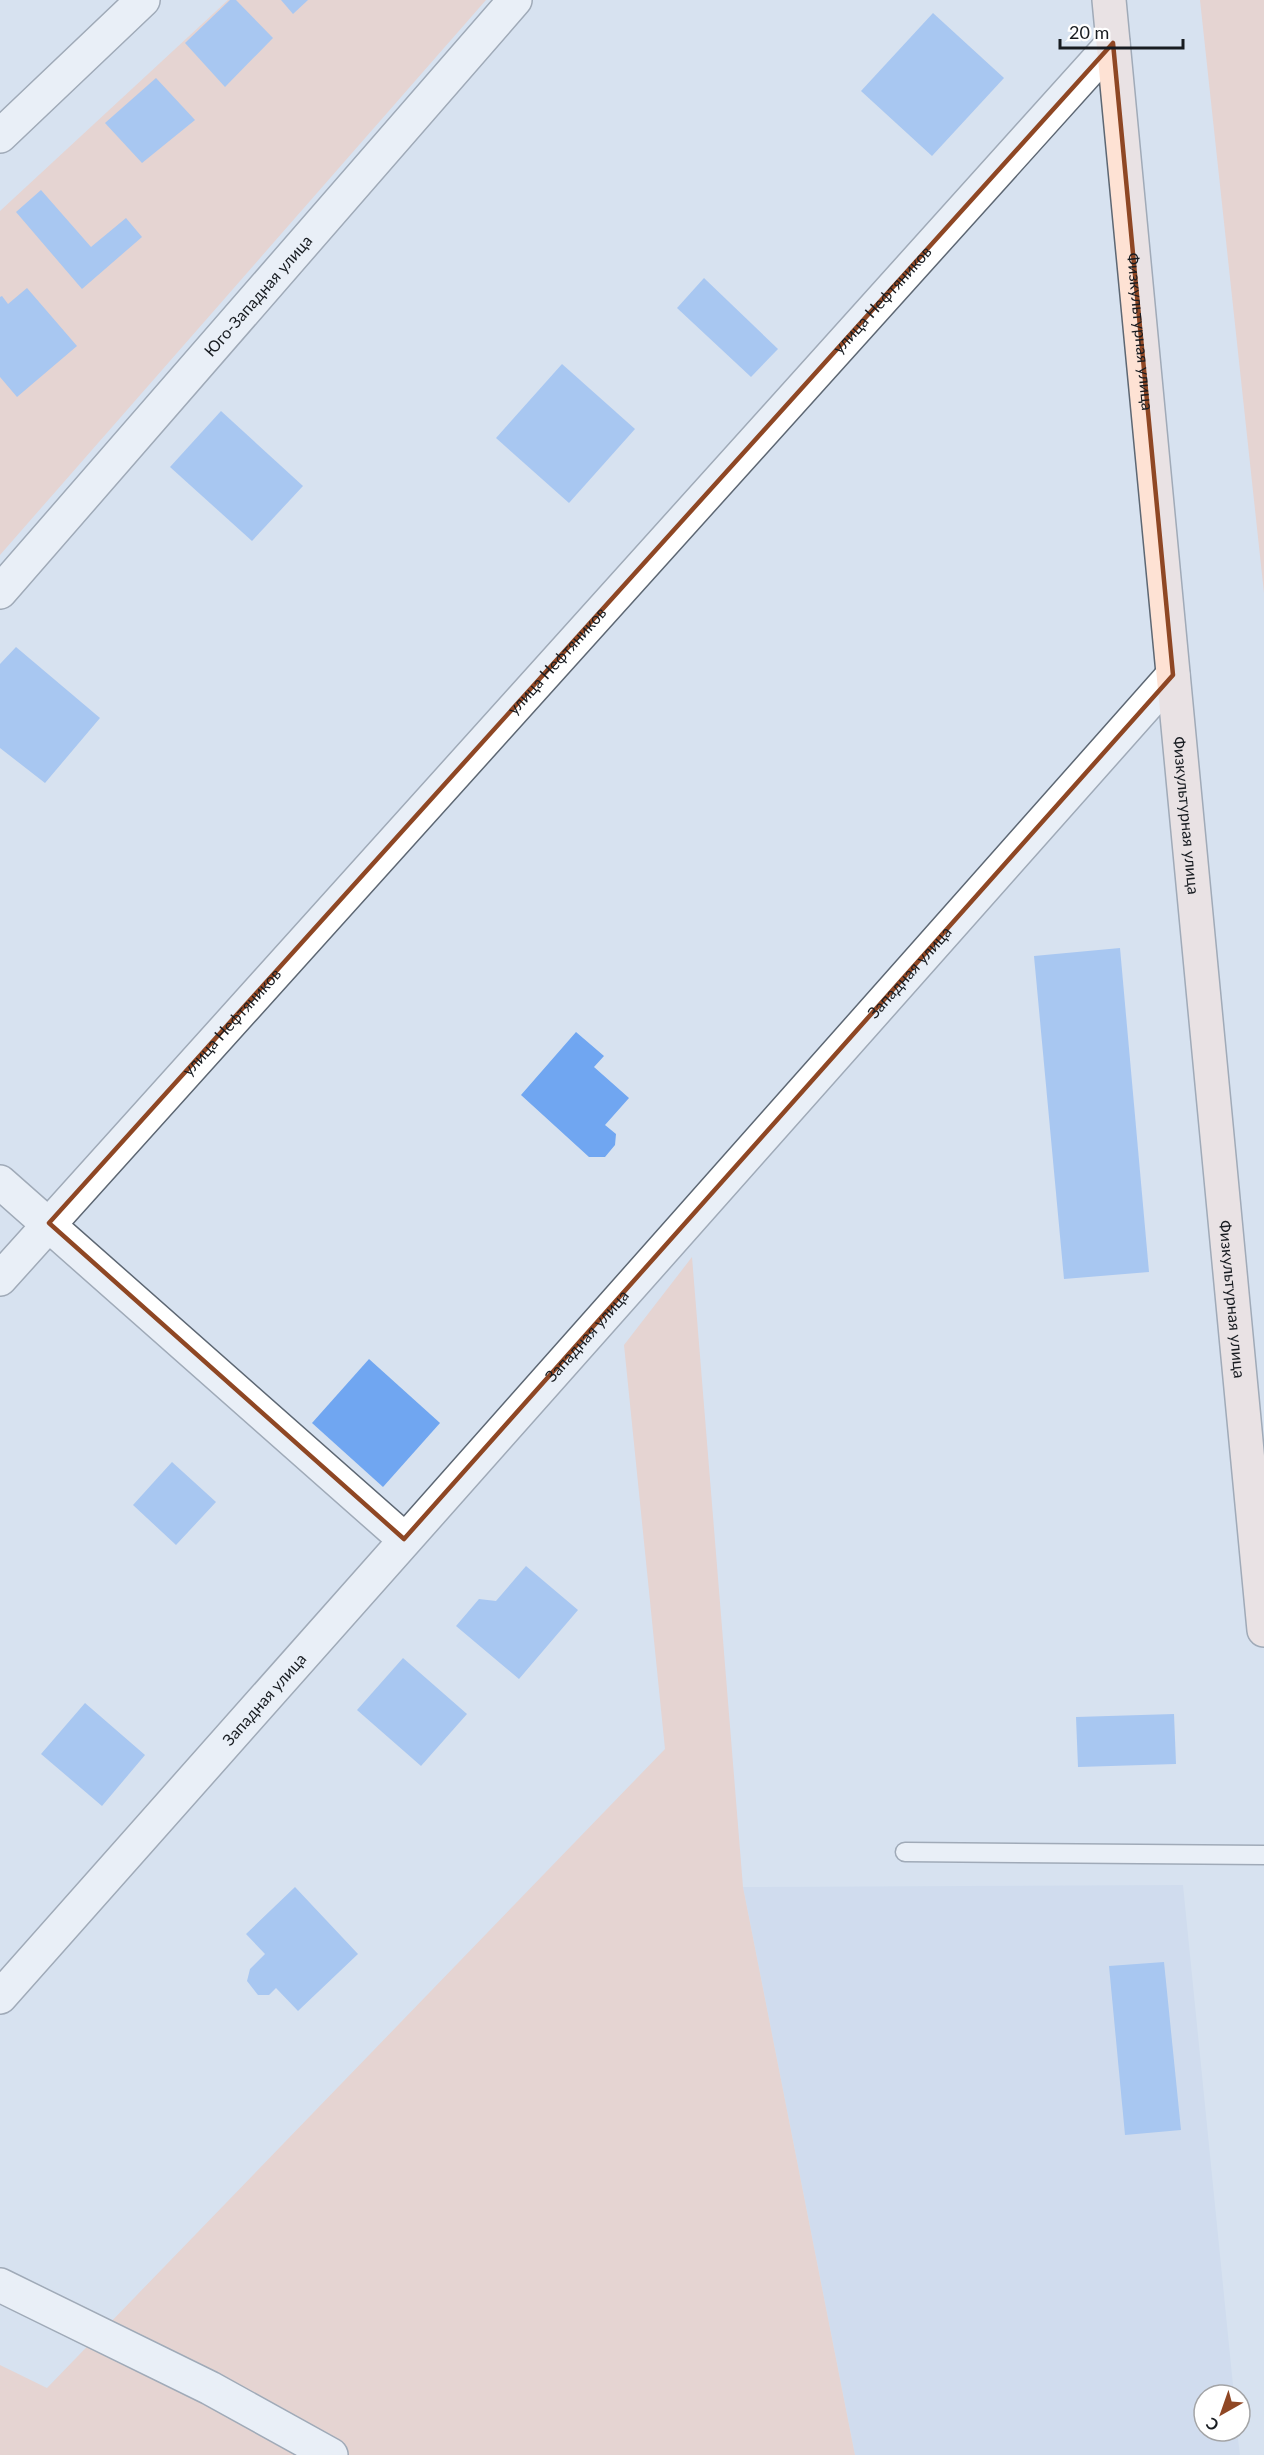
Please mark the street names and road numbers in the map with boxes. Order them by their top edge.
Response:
street label: Юго-Западная улица [200,231,315,360]
street label: улица Нефтяников [828,242,935,357]
street label: Физкультурная улица [1124,252,1158,411]
street label: улица Нефтяников [503,603,610,718]
street label: Физкультурная улица [1170,735,1204,895]
street label: Западная улица [863,922,955,1022]
street label: улица Нефтяников [178,964,284,1079]
street label: Физкультурная улица [1216,1219,1250,1379]
street label: Западная улица [541,1286,632,1385]
street label: Западная улица [218,1649,310,1749]

